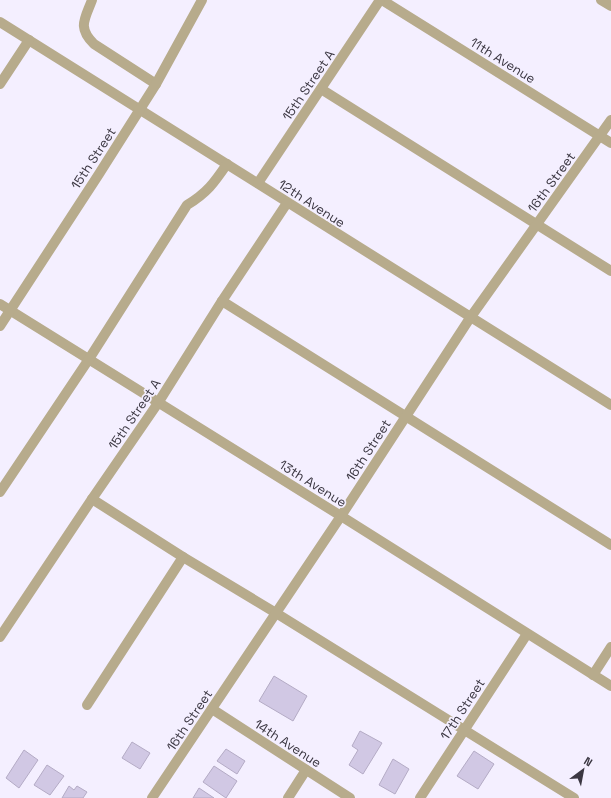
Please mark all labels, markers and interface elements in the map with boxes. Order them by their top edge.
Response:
street label: 11th Avenue [467,34,539,87]
street label: 15th Street A [279,47,338,124]
street label: 15th Street [67,124,120,192]
street label: 16th Street [524,149,579,216]
street label: 12th Avenue [275,176,348,231]
street label: 15th Street A [105,376,164,453]
street label: 16th Street [342,416,395,484]
street label: 13th Avenue [276,456,350,511]
street label: 17th Street [436,675,489,743]
street label: 16th Street [163,686,216,754]
street label: 14th Avenue [251,715,324,771]
north arrow [563,750,603,790]
text: N [581,754,595,769]

